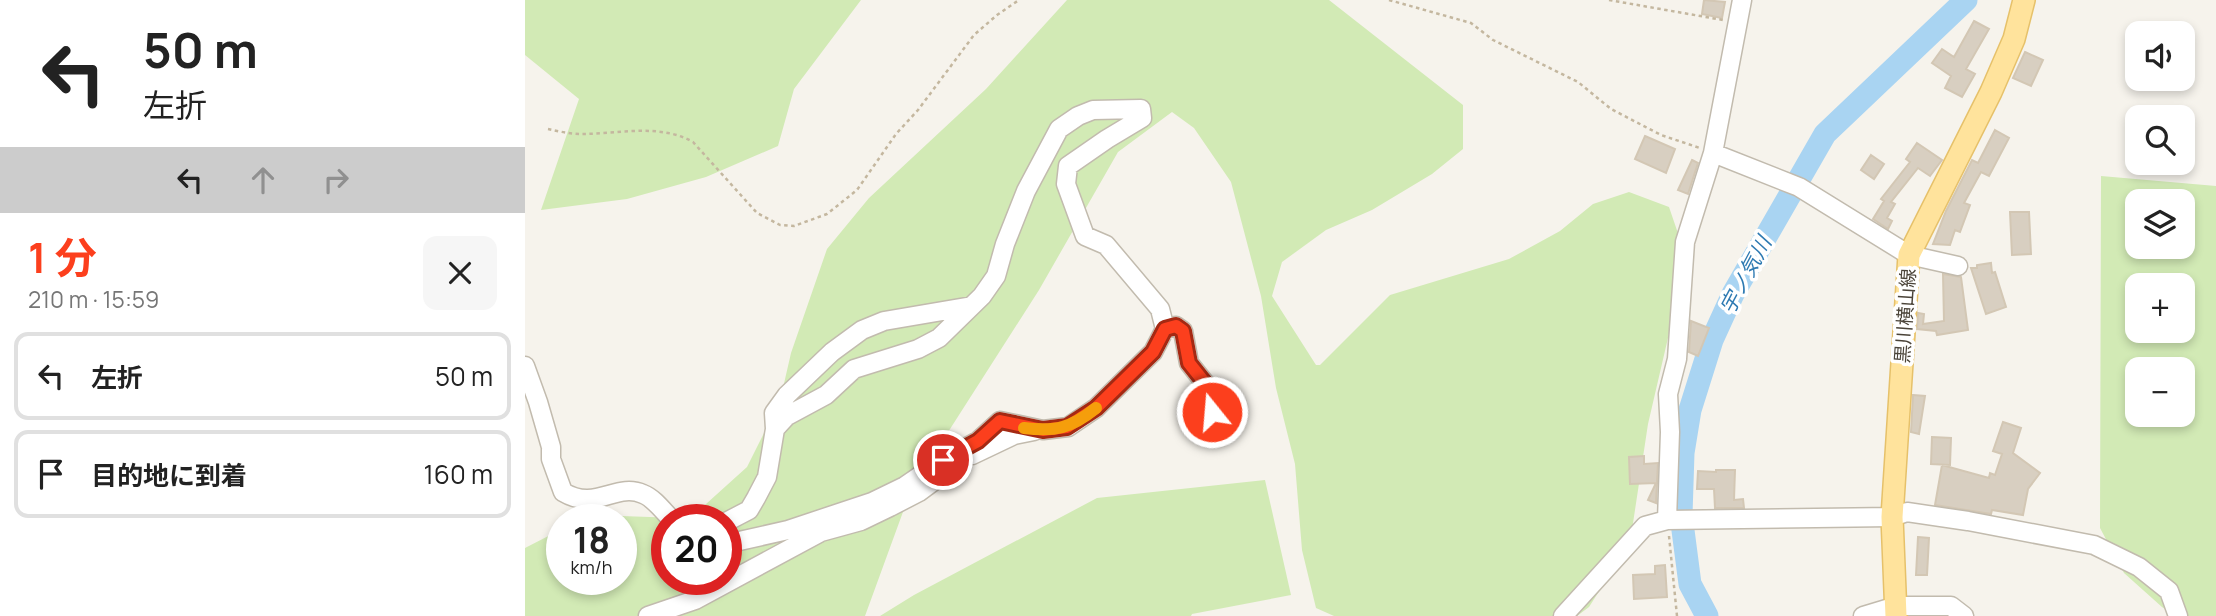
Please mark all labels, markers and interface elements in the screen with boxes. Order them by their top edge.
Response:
text: 50 m [143,16,258,83]
map controls [2125,21,2195,427]
button: sound [2125,21,2195,91]
icon: left [28,28,119,119]
text: 左折 [143,83,207,127]
button: search [2125,105,2195,175]
icon: left [171,161,209,199]
icon: ahead [244,161,282,199]
icon: right [317,161,355,199]
button: layers [2125,189,2195,259]
text: 1 分 [28,228,97,286]
water label: 宇ノ気川 [1713,230,1778,319]
button: close [423,236,497,310]
street label: 黒川横山線 [1889,268,1921,364]
button: + [2125,273,2195,343]
text: 210 m · 15:59 [28,283,159,315]
icon: left [32,357,70,395]
button: − [2125,357,2195,427]
text: 50 m [435,358,493,394]
text: 左折 [91,359,143,395]
position arrow [1175,375,1249,449]
pin [913,430,973,490]
icon: arrive [924,441,962,479]
icon: arrive [32,455,70,493]
text: 160 m [424,456,493,492]
text: 目的地に到着 [91,457,247,493]
speed limit sign: 20 [651,504,742,595]
text: 18 [573,516,610,564]
text: km/h [571,555,612,579]

